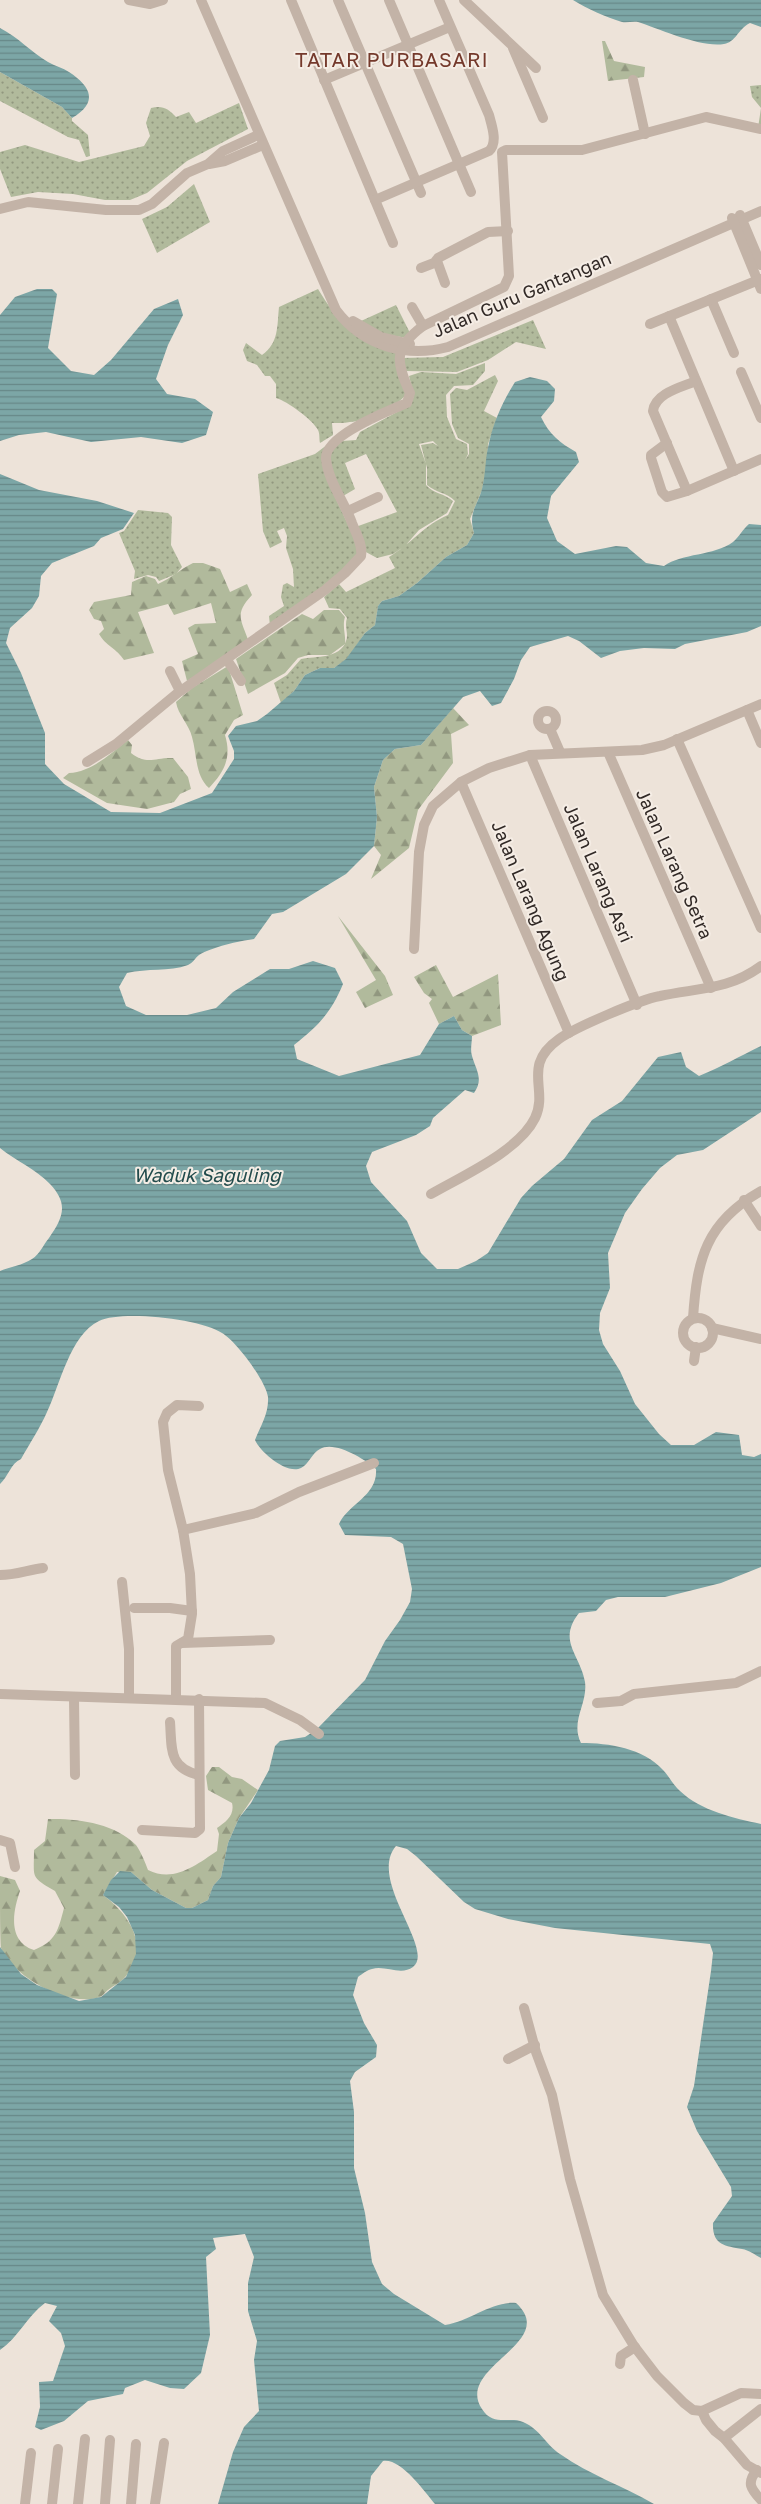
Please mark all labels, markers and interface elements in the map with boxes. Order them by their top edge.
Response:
district label: TATAR PURBASARI [295,47,489,71]
street label: Jalan Guru Gantangan [429,246,614,342]
street label: Jalan Larang Setra [632,785,718,942]
street label: Jalan Larang Asri [560,800,638,946]
street label: Jalan Larang Agung [487,817,575,984]
water label: Waduk Saguling [133,1163,282,1186]

